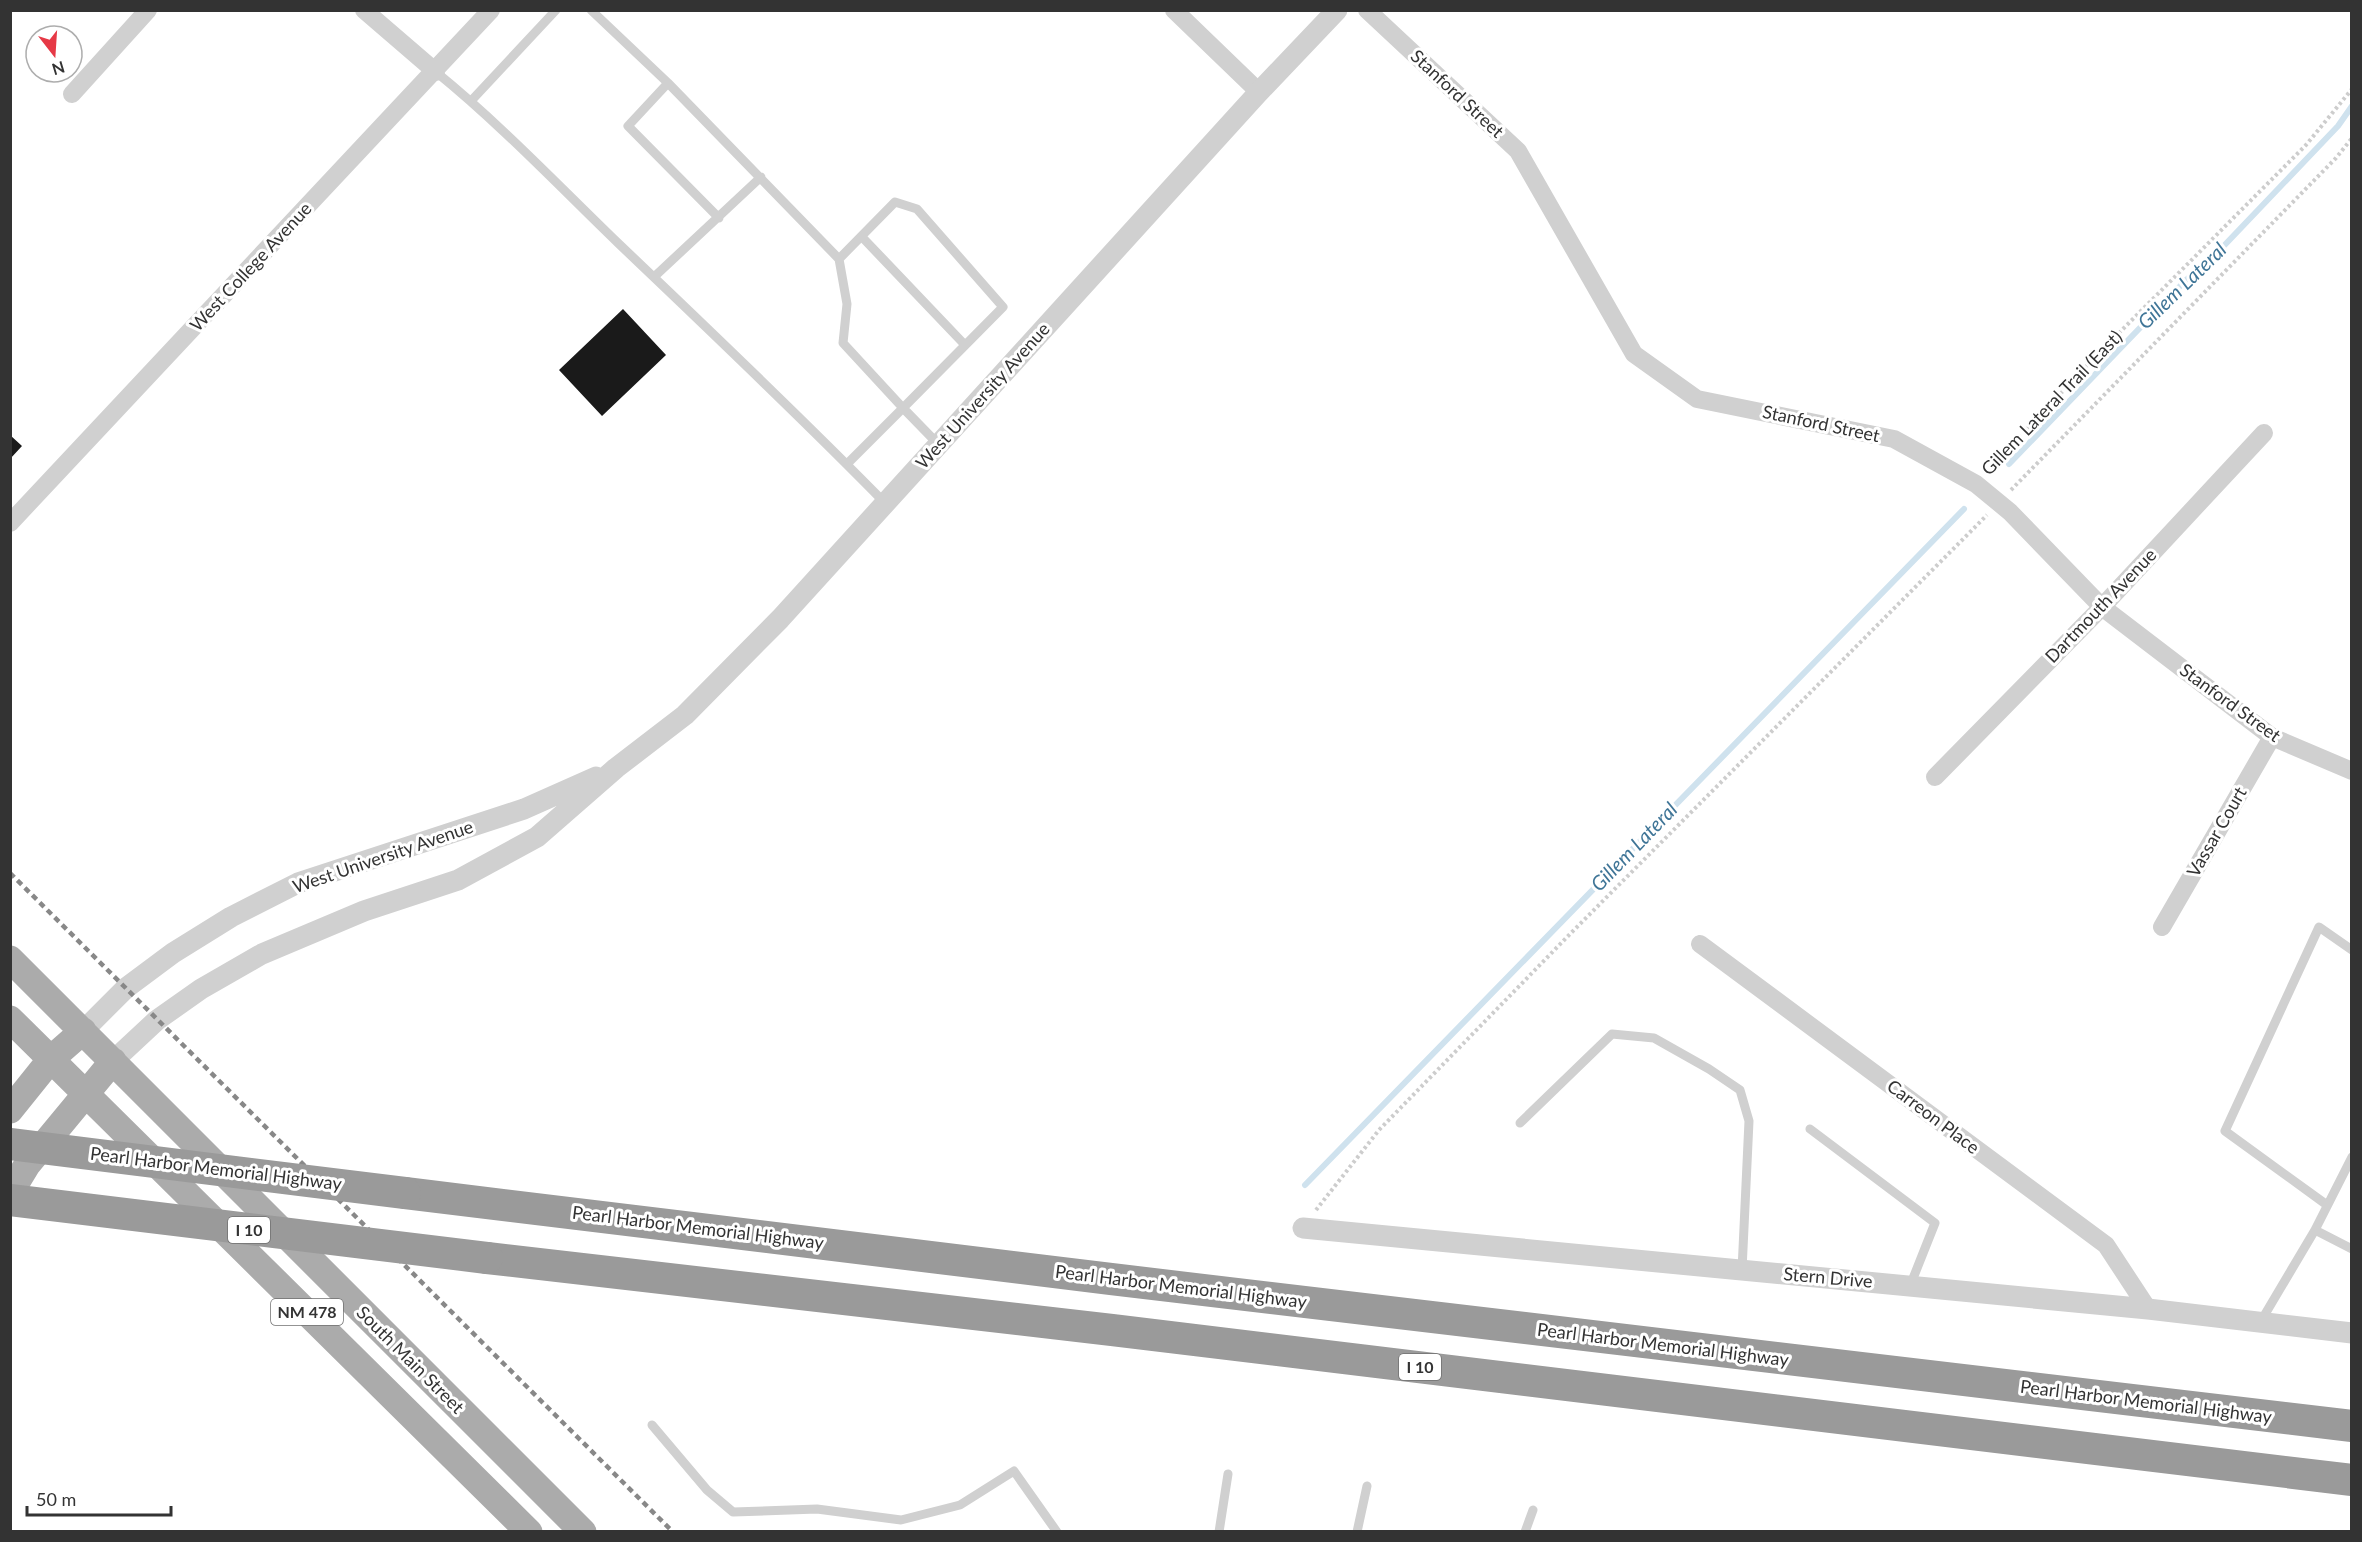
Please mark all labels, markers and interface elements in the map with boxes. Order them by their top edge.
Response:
north arrow [24,24,84,84]
street label: Stanford Street [1407,45,1509,142]
text: N [50,58,67,80]
street label: West College Avenue [185,197,316,335]
water label: Gillem Lateral [2132,237,2231,333]
street label: West University Avenue [911,318,1054,473]
street label: Gillem Lateral Trail (East) [1976,325,2126,479]
street label: Stanford Street [1761,400,1882,446]
street label: Dartmouth Avenue [2040,544,2160,667]
street label: Stanford Street [2176,658,2286,746]
street label: Vassar Court [2182,782,2251,880]
water label: Gillem Lateral [1585,797,1682,896]
street label: West University Avenue [290,815,476,897]
street label: Carreon Place [1883,1074,1984,1158]
street label: Pearl Harbor Memorial Highway [89,1142,344,1194]
street label: Pearl Harbor Memorial Highway [571,1201,826,1253]
road number: I 10 [228,1217,270,1243]
street label: Pearl Harbor Memorial Highway [1054,1260,1309,1312]
street label: Stern Drive [1783,1262,1874,1292]
road number: NM 478 [271,1299,343,1325]
street label: South Main Street [352,1301,469,1418]
street label: Pearl Harbor Memorial Highway [1536,1318,1791,1370]
road number: I 10 [1399,1354,1441,1380]
street label: Pearl Harbor Memorial Highway [2019,1375,2274,1427]
scale bar [27,1479,171,1517]
text: 50 m [36,1488,76,1510]

